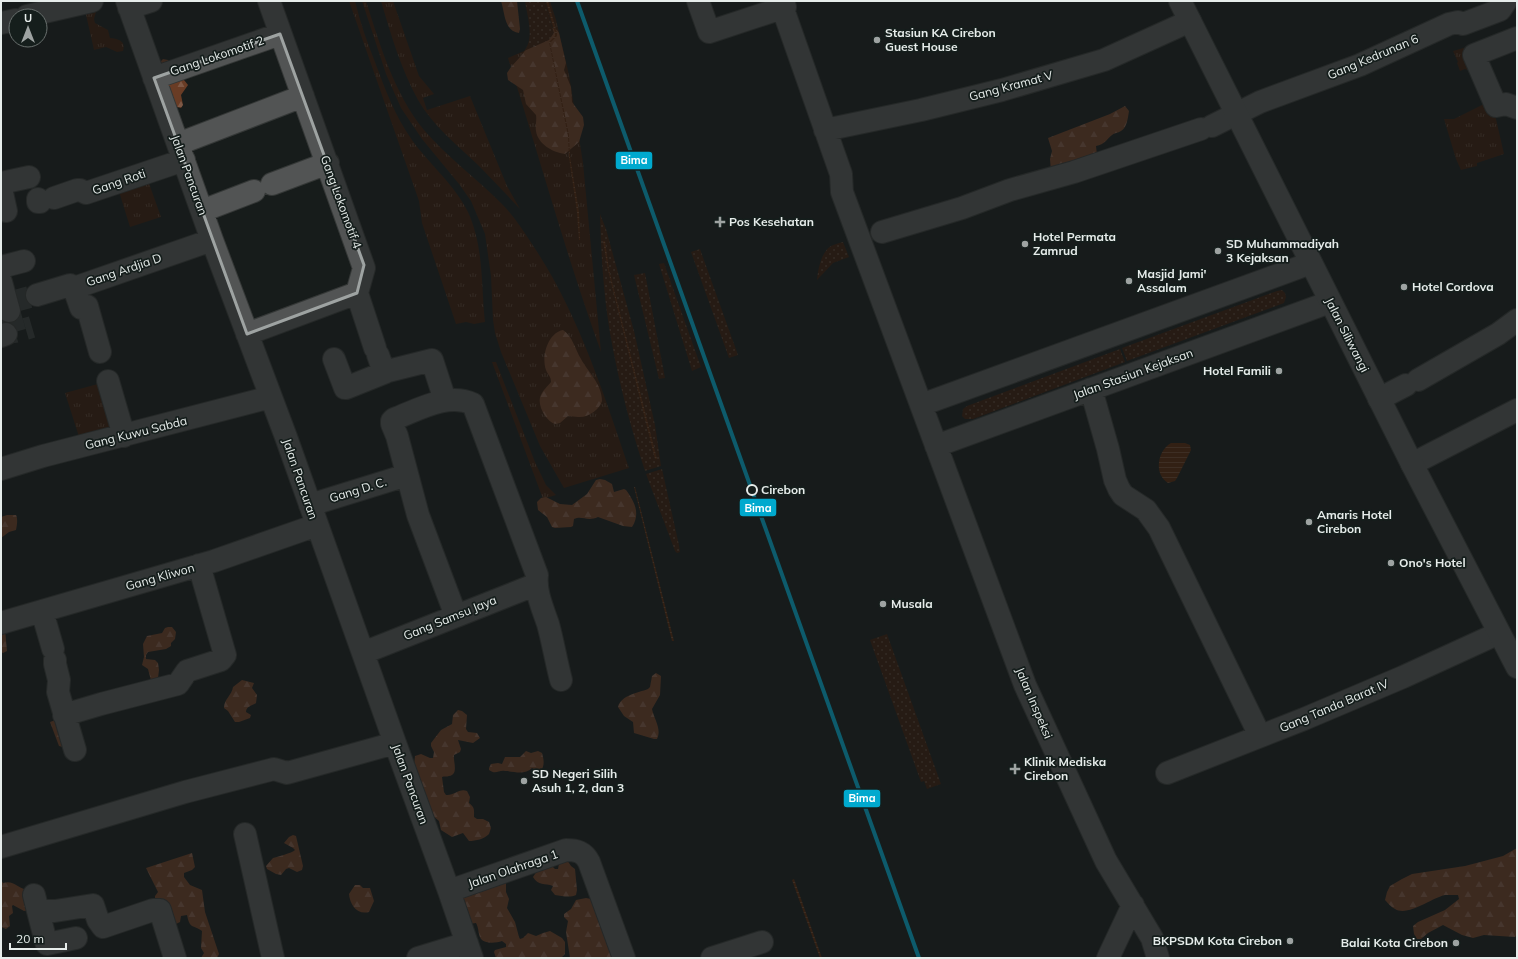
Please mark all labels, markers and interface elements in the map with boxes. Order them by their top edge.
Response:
north arrow [8,8,48,48]
text: U [24,11,32,25]
place label: Stasiun KA Cirebon Guest House [885,25,996,54]
street label: Gang Kedrunan 6 [1325,31,1421,82]
street label: Gang Lokomotif 2 [168,32,266,79]
marker: Stasiun KA Cirebon Guest House [872,35,882,45]
street label: Gang Kramat V [967,67,1055,104]
street label: Jalan Pancuran [168,133,211,217]
line badge: Bima [615,151,653,170]
street label: Gang Lokomotif 4 [318,153,365,251]
text: Bima [620,153,648,167]
street label: Gang Roti [90,165,148,198]
place label: Pos Kesehatan [729,214,814,229]
marker: Pos Kesehatan [714,216,726,228]
place label: Hotel Permata Zamrud [1033,229,1116,258]
place label: SD Muhammadiyah 3 Kejaksan [1226,236,1339,265]
marker: Hotel Permata Zamrud [1020,239,1030,249]
marker: SD Muhammadiyah 3 Kejaksan [1213,246,1223,256]
street label: Gang Ardjia D [84,250,164,289]
place label: Masjid Jami' Assalam [1137,266,1207,295]
marker: Masjid Jami' Assalam [1124,276,1134,286]
place label: Hotel Cordova [1412,279,1494,294]
marker: Hotel Cordova [1399,282,1409,292]
street label: Jalan Siliwangi [1322,295,1373,375]
street label: Jalan Stasiun Kejaksan [1071,345,1195,402]
place label: Hotel Famili [1203,363,1271,378]
marker: Hotel Famili [1274,366,1284,376]
street label: Gang Kuwu Sabda [83,413,188,452]
street label: Jalan Pancuran [280,436,321,521]
street label: Gang D. C. [328,474,388,505]
place label: Cirebon [761,482,805,497]
marker: Cirebon [746,484,758,496]
line badge: Bima [739,498,777,517]
text: Bima [744,501,772,515]
place label: Amaris Hotel Cirebon [1317,507,1392,536]
marker: Amaris Hotel Cirebon [1304,517,1314,527]
place label: Ono's Hotel [1399,555,1466,570]
marker: Ono's Hotel [1386,558,1396,568]
street label: Gang Kliwon [124,560,196,594]
street label: Gang Samsu Jaya [401,592,499,643]
place label: Musala [891,596,933,611]
marker: Musala [878,599,888,609]
street label: Jalan Inspeksi [1013,665,1056,741]
street label: Gang Tanda Barat IV [1277,676,1391,735]
street label: Jalan Pancuran [389,742,432,826]
place label: Klinik Mediska Cirebon [1024,754,1106,783]
marker: Klinik Mediska Cirebon [1009,763,1021,775]
place label: SD Negeri Silih Asuh 1, 2, dan 3 [532,766,624,795]
marker: SD Negeri Silih Asuh 1, 2, dan 3 [519,776,529,786]
line badge: Bima [843,789,881,808]
text: Bima [848,791,876,805]
street label: Jalan Olahraga 1 [466,846,560,891]
scale bar [10,925,66,951]
text: 20 m [16,931,44,946]
place label: BKPSDM Kota Cirebon [1153,933,1282,948]
place label: Balai Kota Cirebon [1341,935,1448,950]
marker: BKPSDM Kota Cirebon [1285,936,1295,946]
marker: Balai Kota Cirebon [1451,938,1461,948]

